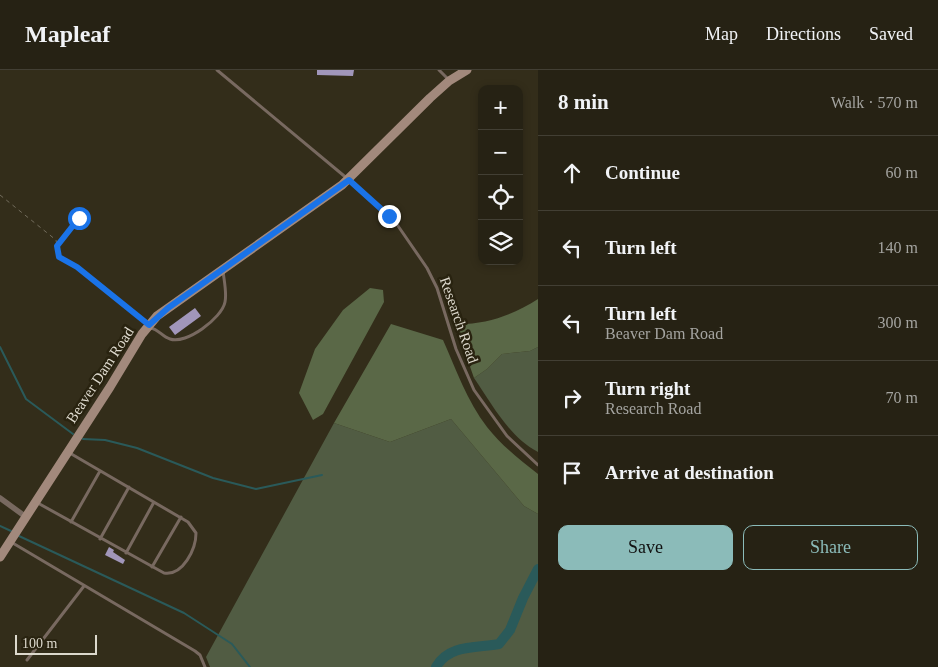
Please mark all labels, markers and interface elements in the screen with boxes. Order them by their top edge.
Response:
text: Mapleaf [25,21,110,47]
text: Map [705,24,738,44]
text: Directions [766,24,841,44]
text: Saved [869,24,913,44]
map controls [478,85,523,265]
button: + [478,85,523,130]
text: 8 min [558,90,609,114]
text: Walk · 570 m [831,94,918,111]
button: − [478,130,523,175]
icon: ahead [558,159,586,187]
text: Continue [605,162,680,183]
text: 60 m [886,164,918,181]
button: locate [478,175,523,220]
route end [378,205,401,228]
route start [68,207,91,230]
button: layers [478,220,523,265]
icon: left [558,234,586,262]
text: Turn left [605,237,677,258]
text: 140 m [878,239,918,256]
street label: Research Road [437,275,481,366]
text: Turn left [605,303,677,324]
icon: left [558,309,586,337]
text: 300 m [878,314,918,331]
street label: Beaver Dam Road [63,324,137,426]
text: Beaver Dam Road [605,325,723,342]
text: Turn right [605,378,690,399]
icon: right [558,384,586,412]
text: 70 m [886,389,918,406]
text: Research Road [605,400,701,417]
icon: arrive [558,459,586,487]
text: Arrive at destination [605,462,774,483]
button: Save [558,525,733,570]
button: Share [743,525,918,570]
scale bar [15,632,98,655]
text: 100 m [22,636,57,651]

